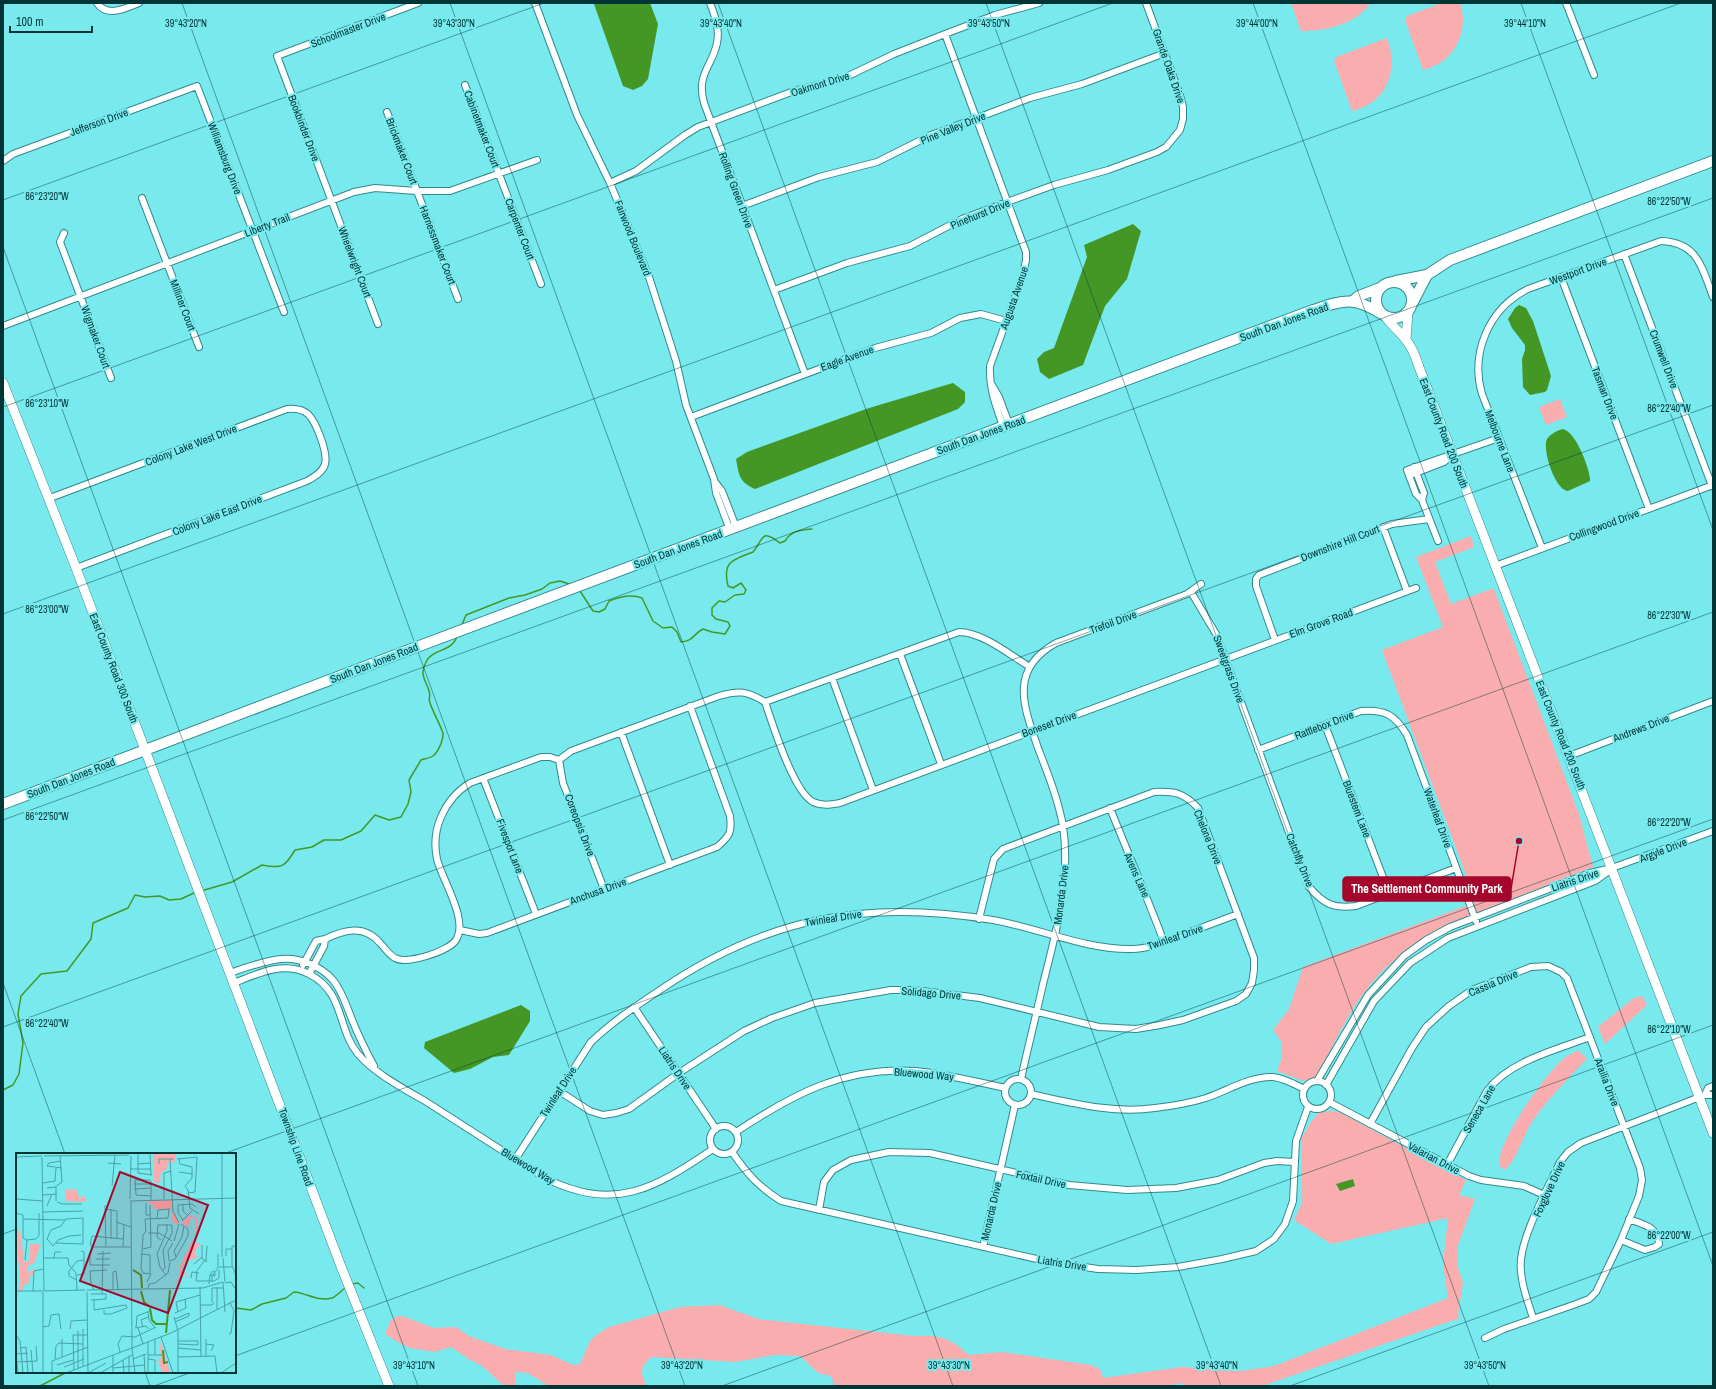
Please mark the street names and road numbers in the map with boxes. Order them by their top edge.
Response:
street label: Schoolmaster Drive [309,9,387,51]
street label: Grande Oaks Drive [1150,27,1188,105]
street label: Oakmont Drive [789,68,851,100]
street label: Cabinetmaker Court [461,89,503,170]
street label: Bookbinder Drive [285,93,323,163]
street label: Jefferson Drive [68,105,130,139]
street label: Pine Valley Drive [918,109,988,147]
street label: Brickmaker Court [383,116,421,187]
street label: Williamsburg Drive [205,120,245,196]
street label: Rolling Green Drive [716,150,756,230]
street label: Carpenter Court [502,196,538,262]
street label: Pinehurst Drive [948,196,1012,232]
street label: Fairwood Boulevard [611,198,655,278]
street label: Harnessmaker Court [417,204,460,287]
street label: Liberty Trail [242,210,292,240]
street label: Wheelwright Court [335,225,375,300]
street label: Westport Drive [1547,254,1609,288]
street label: Augusta Avenue [996,265,1031,332]
street label: Milliner Court [167,277,199,333]
street label: South Dan Jones Road [1238,299,1330,345]
street label: Wigmaker Court [78,304,114,371]
street label: Crumwell Drive [1646,328,1682,390]
street label: Eagle Avenue [819,342,875,374]
street label: Tasman Drive [1588,364,1622,422]
street label: East County Road 200 South [1417,376,1471,490]
street label: Melbourne Lane [1482,408,1518,474]
street label: South Dan Jones Road [935,412,1027,458]
street label: Colony Lake West Drive [143,421,239,469]
street label: Colony Lake East Drive [170,491,264,539]
street label: Collingwood Drive [1567,506,1641,544]
street label: Downshire Hill Court [1299,521,1382,564]
street label: South Dan Jones Road [632,526,724,572]
street label: Elm Grove Road [1287,605,1355,641]
street label: Trefoil Drive [1087,607,1139,637]
street label: East County Road 300 South [87,611,141,725]
street label: Sweetgrass Drive [1210,633,1248,705]
street label: South Dan Jones Road [328,640,420,686]
street label: East County Road 200 South [1533,678,1589,792]
street label: Rattlebox Drive [1292,707,1356,743]
street label: Boneset Drive [1020,708,1078,740]
street label: Andrews Drive [1610,711,1671,745]
street label: South Dan Jones Road [25,755,117,801]
street label: Bluestem Lane [1340,778,1374,840]
street label: Waterleaf Drive [1421,786,1455,850]
street label: Coreopsis Drive [562,792,598,858]
street label: Chelone Drive [1191,808,1225,866]
street label: Fivespot Lane [493,817,527,875]
street label: Catchfly Drive [1283,831,1317,889]
street label: Argyle Drive [1636,835,1689,866]
street label: Avens Lane [1121,850,1153,900]
street label: Monarda Drive [1050,865,1072,925]
street label: Liatris Drive [1549,865,1601,895]
street label: Anchusa Drive [567,874,628,908]
street label: Twinleaf Drive [803,907,863,929]
street label: Twinleaf Drive [1145,921,1205,953]
street label: Cassia Drive [1466,966,1520,1000]
street label: Solidago Drive [901,983,961,1003]
street label: Liatris Drive [655,1044,695,1092]
street label: Arailia Drive [1591,1055,1623,1108]
street label: Twinleaf Drive [536,1064,580,1120]
street label: Bluewood Way [894,1064,955,1084]
street label: Seneca Lane [1460,1082,1498,1136]
street label: Township Line Road [275,1106,317,1188]
street label: Valarian Drive [1406,1138,1462,1178]
street label: Bluewood Way [499,1145,558,1188]
street label: Foxglove Drive [1530,1159,1568,1219]
street label: Foxtail Drive [1015,1167,1067,1191]
street label: Monarda Drive [977,1180,1005,1242]
street label: Liatris Drive [1037,1252,1087,1274]

